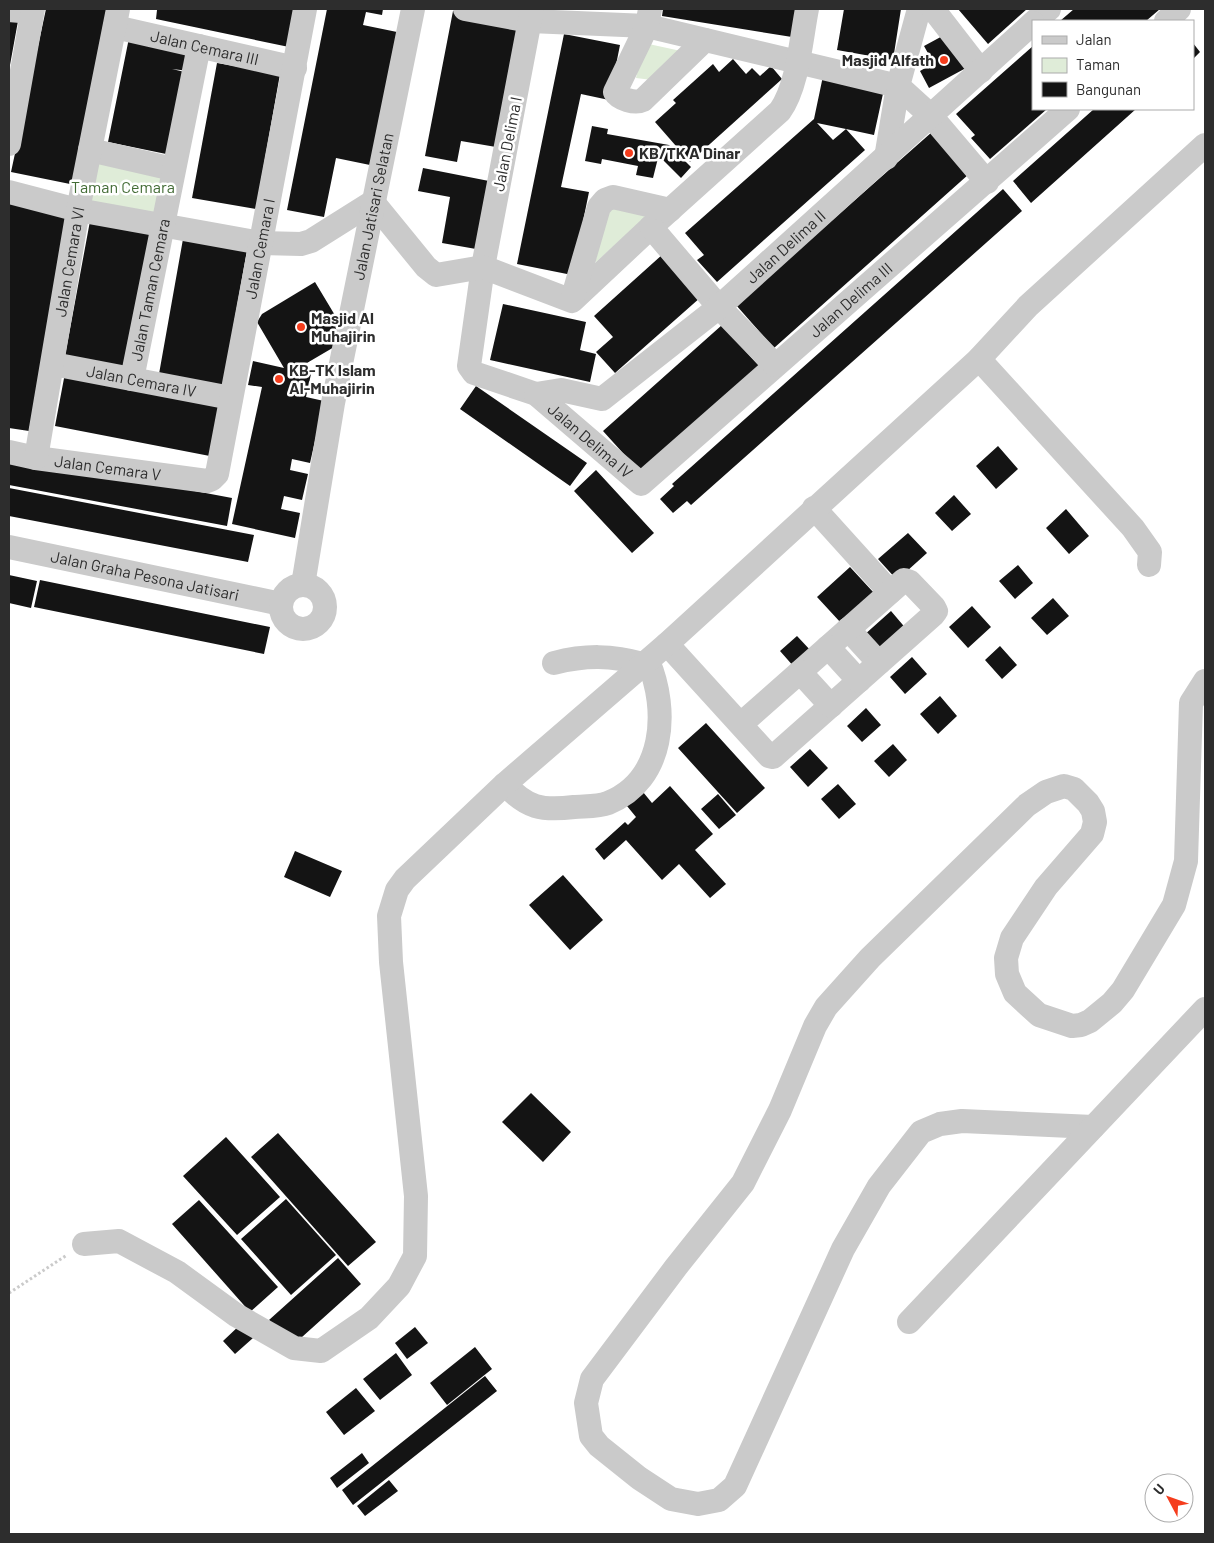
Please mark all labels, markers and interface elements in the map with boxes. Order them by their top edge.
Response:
legend [1032,20,1194,110]
street label: Jalan Cemara III [149,25,261,68]
text: Jalan [1076,30,1112,48]
place label: Masjid Alfath [842,50,934,69]
marker: Masjid Alfath [938,54,950,66]
text: Taman [1076,55,1120,73]
text: Bangunan [1076,80,1141,98]
street label: Jalan Delima I [488,95,525,193]
street label: Jalan Jatisari Selatan [348,131,397,282]
place label: KB/TK A Dinar [639,143,740,162]
marker: KB/TK A Dinar [623,147,635,159]
park label: Taman Cemara [71,177,175,196]
street label: Jalan Cemara I [240,197,278,301]
street label: Jalan Cemara VI [50,205,87,318]
street label: Jalan Delima II [742,206,829,287]
street label: Jalan Taman Cemara [126,217,173,363]
street label: Jalan Delima III [805,258,896,341]
place label: Masjid Al Muhajirin [311,308,375,345]
marker: Masjid Al Muhajirin [295,321,307,333]
place label: KB-TK Islam Al-Muhajirin [289,360,376,397]
street label: Jalan Cemara IV [85,361,198,400]
marker: KB-TK Islam Al-Muhajirin [273,373,285,385]
street label: Jalan Delima IV [544,398,637,482]
street label: Jalan Cemara V [53,451,162,484]
street label: Jalan Graha Pesona Jatisari [49,546,241,604]
north arrow [1144,1473,1194,1523]
text: U [1150,1480,1168,1498]

